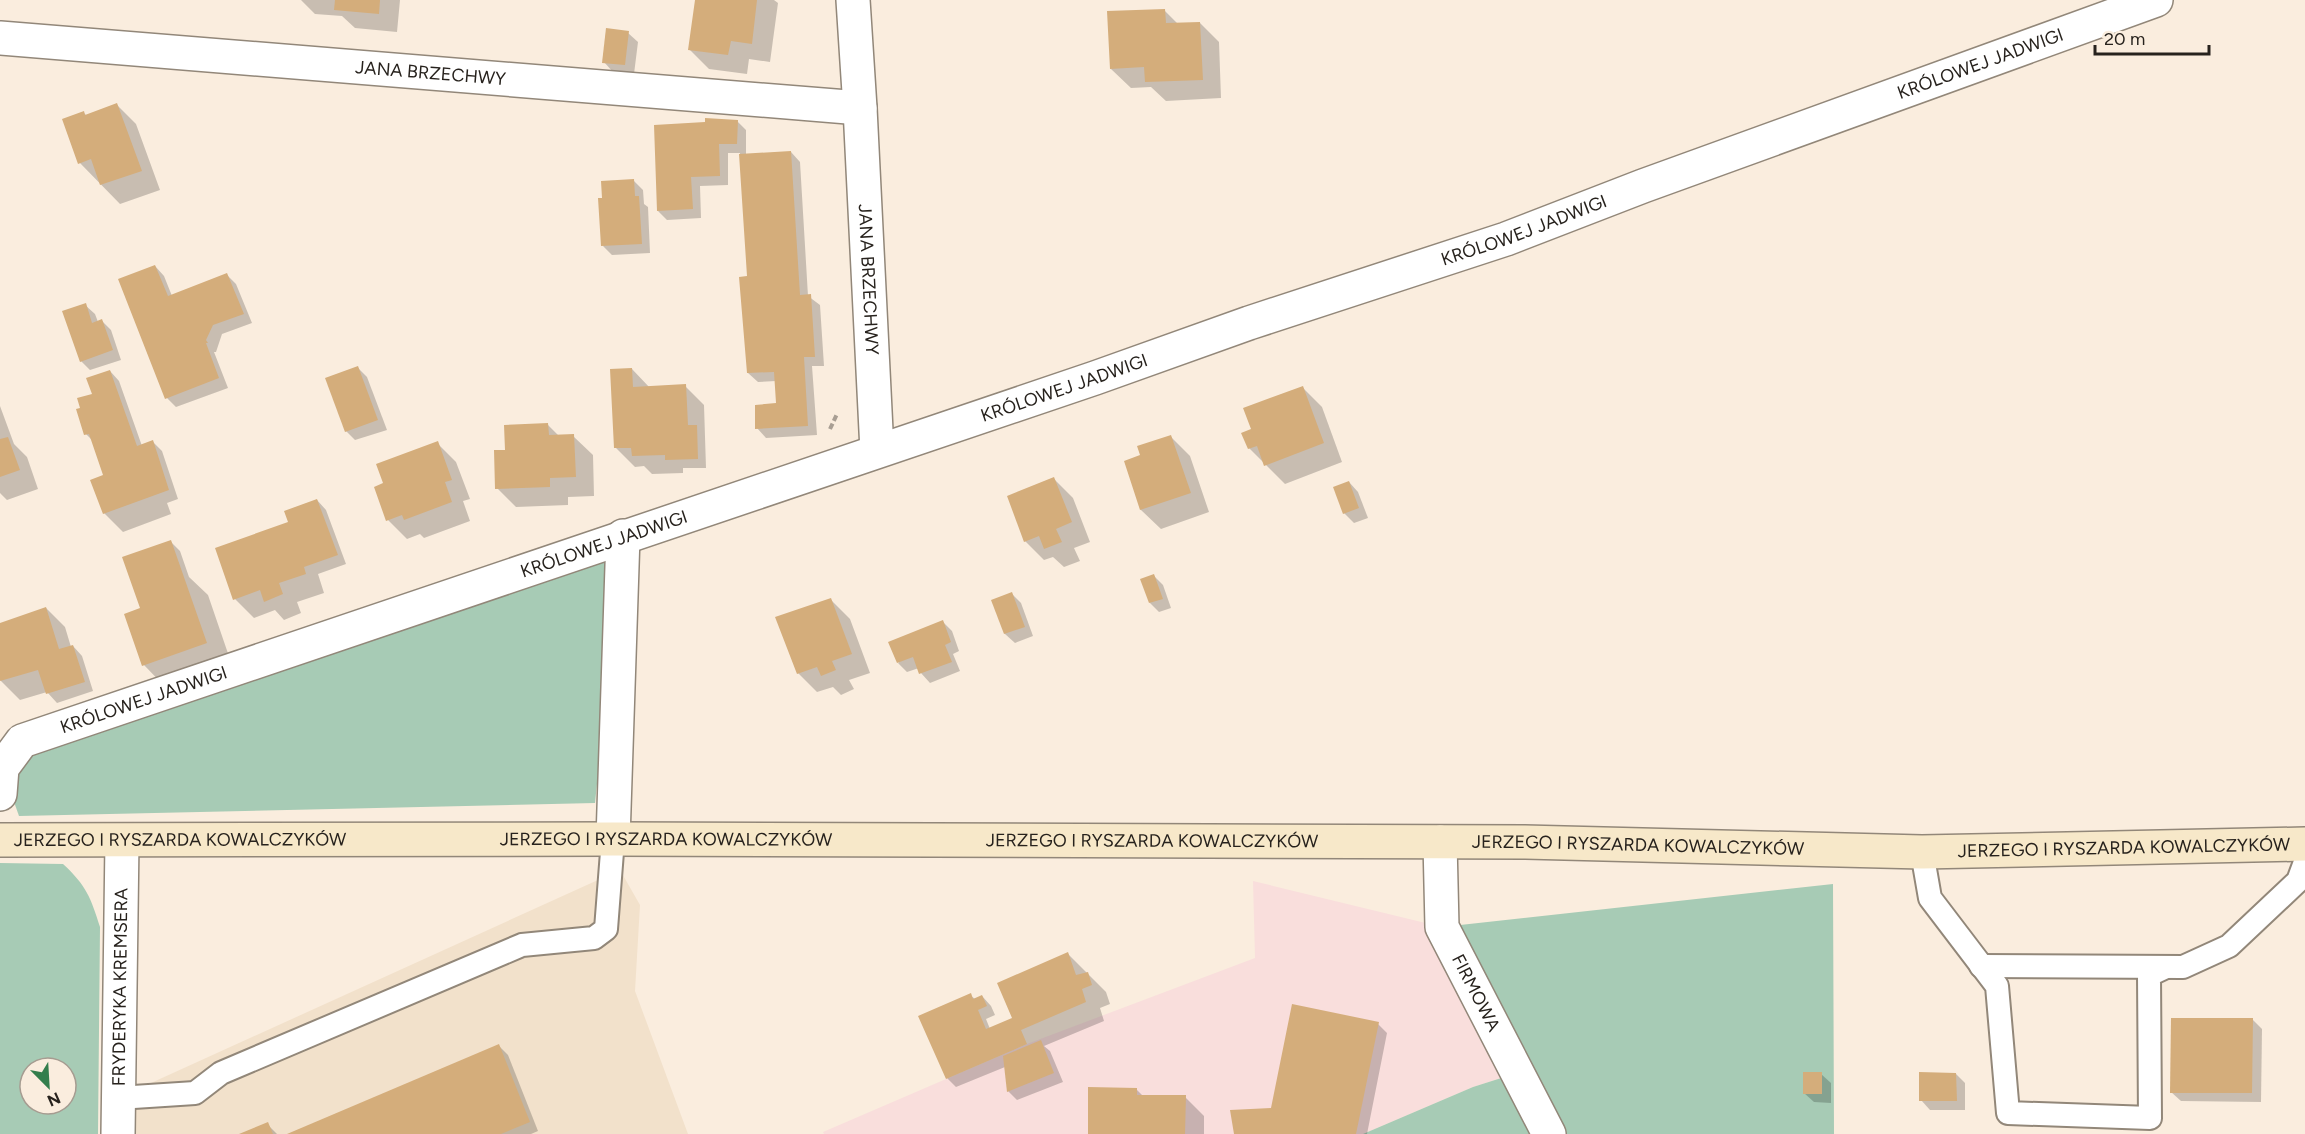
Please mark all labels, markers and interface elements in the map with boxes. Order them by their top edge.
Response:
scale bar [2095,18,2209,56]
street label: KRÓLOWEJ JADWIGI [1894,24,2066,104]
text: 20 m [2104,28,2145,50]
street label: JANA BRZECHWY [354,56,507,90]
street label: KRÓLOWEJ JADWIGI [1438,190,1610,271]
street label: JANA BRZECHWY [854,204,883,356]
street label: KRÓLOWEJ JADWIGI [978,349,1151,427]
street label: KRÓLOWEJ JADWIGI [518,506,690,583]
street label: KRÓLOWEJ JADWIGI [57,661,230,738]
street label: JERZEGO I RYSZARDA KOWALCZYKÓW [14,828,347,851]
street label: JERZEGO I RYSZARDA KOWALCZYKÓW [500,828,833,851]
street label: JERZEGO I RYSZARDA KOWALCZYKÓW [986,829,1319,852]
street label: JERZEGO I RYSZARDA KOWALCZYKÓW [1472,831,1805,860]
street label: JERZEGO I RYSZARDA KOWALCZYKÓW [1957,833,2291,862]
street label: FRYDERYKA KREMSERA [108,888,132,1086]
street label: FIRMOWA [1447,950,1505,1035]
north arrow [18,1056,78,1116]
text: N [44,1088,63,1110]

